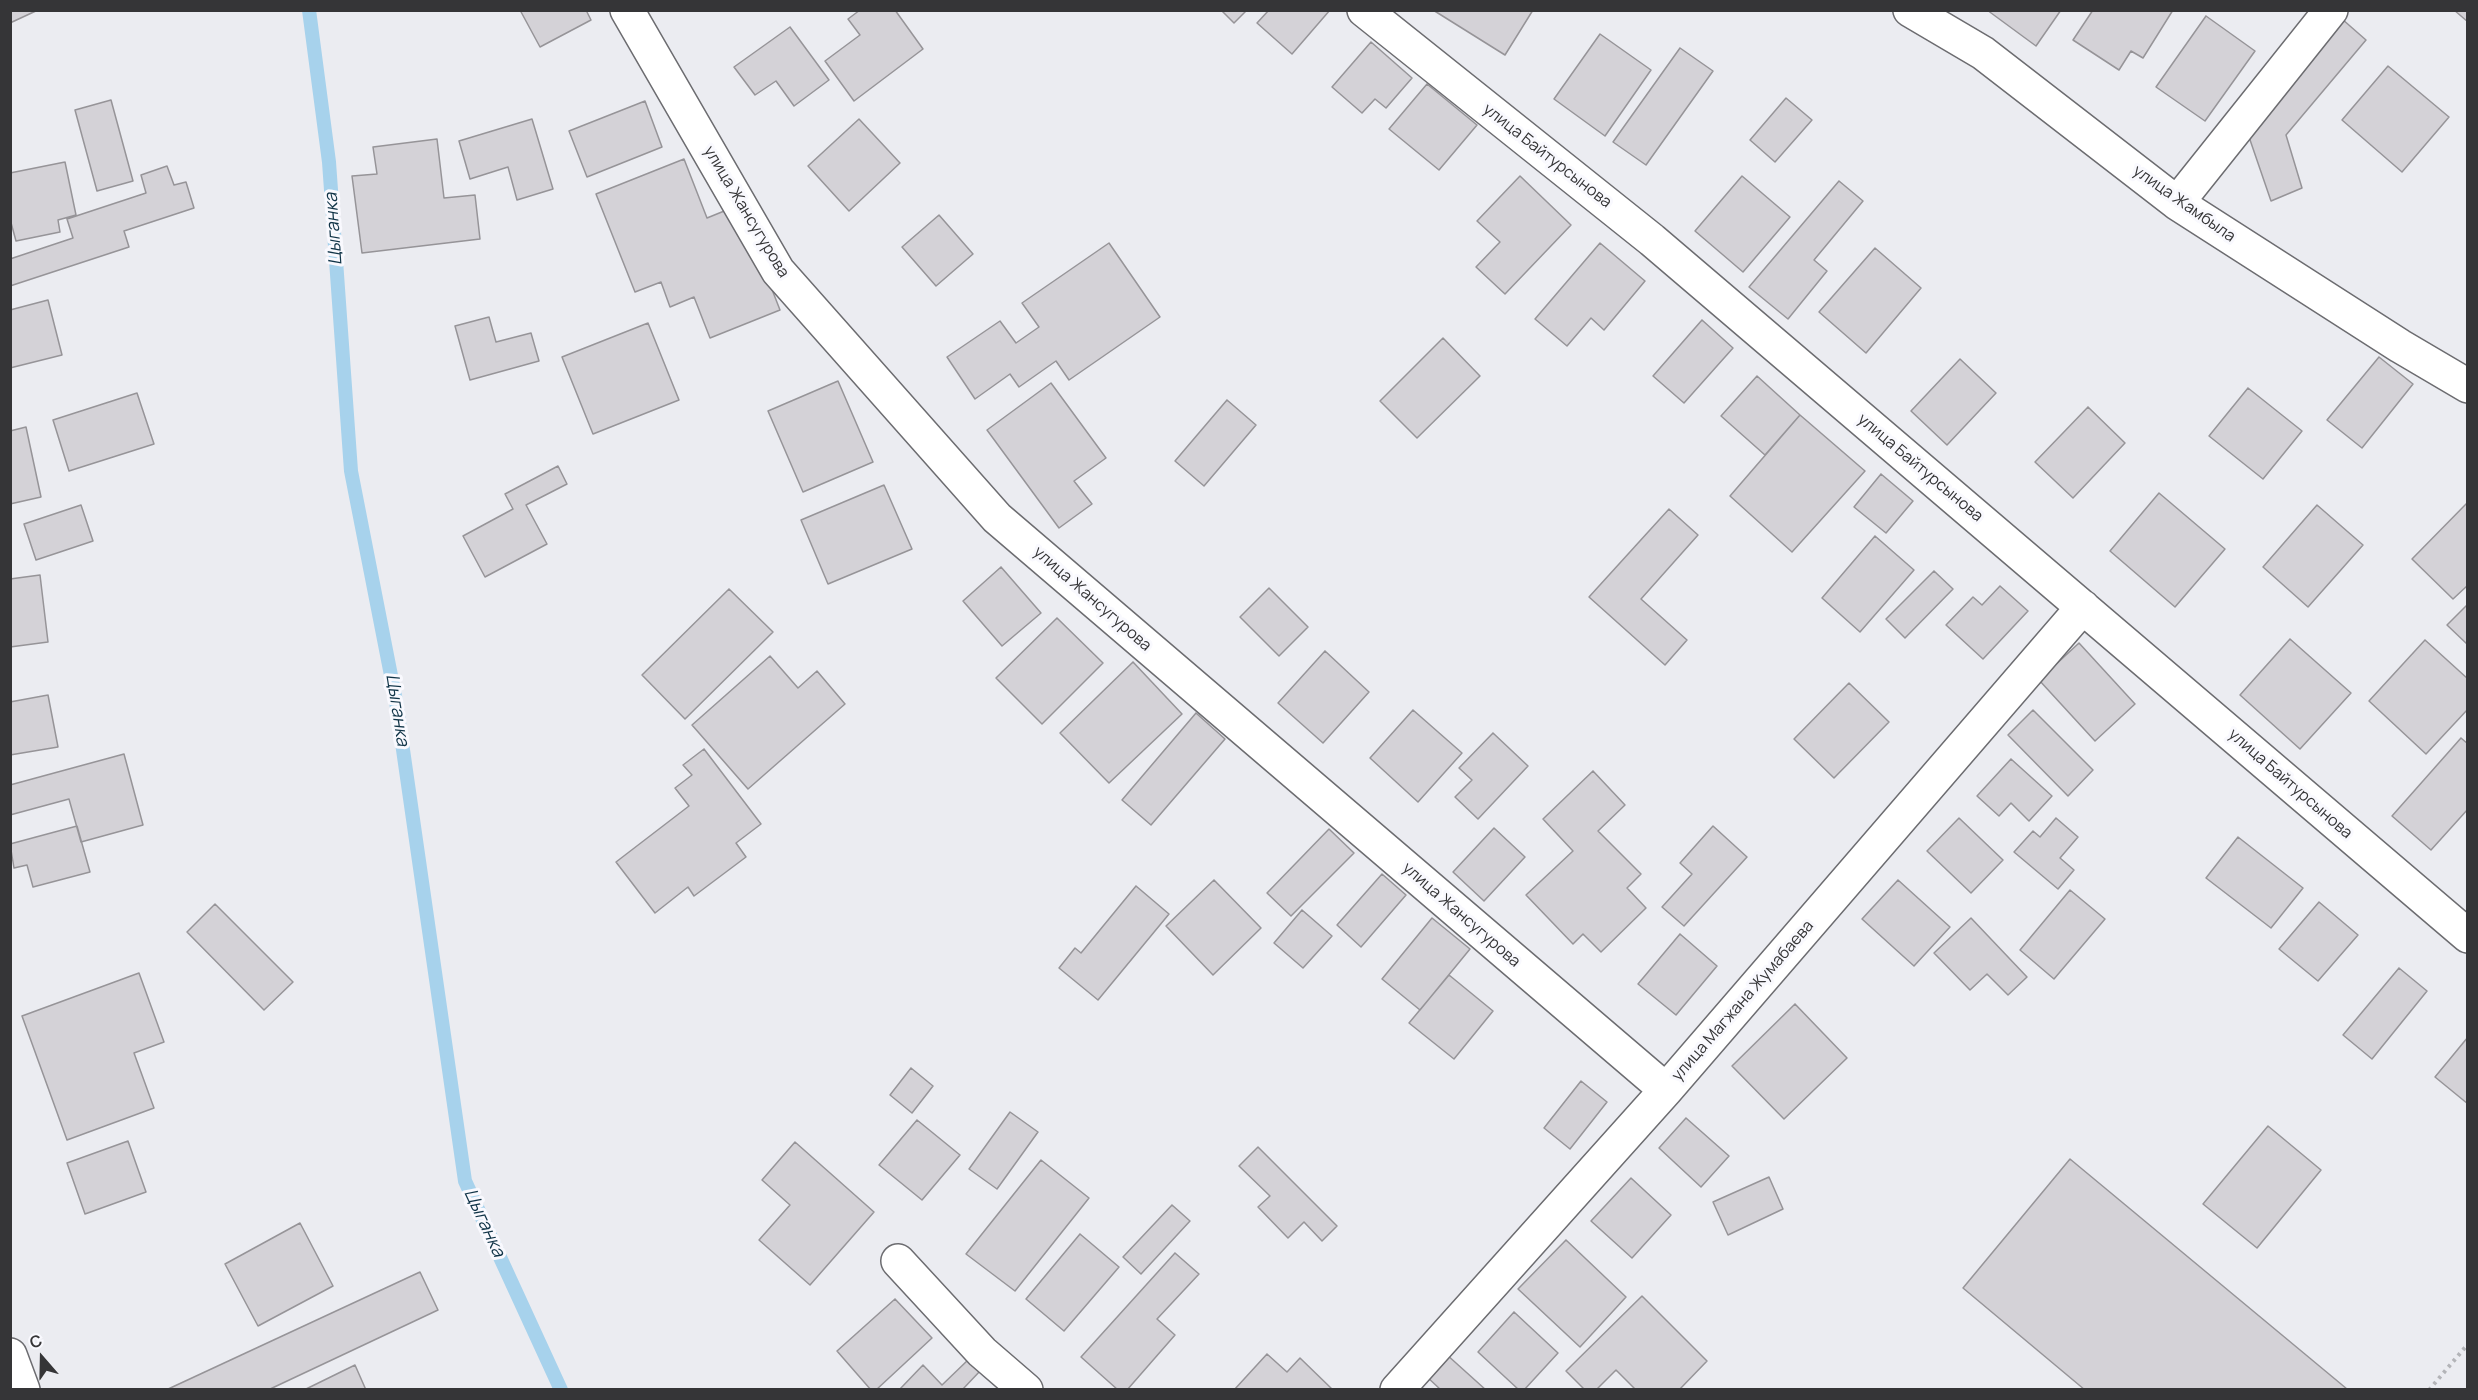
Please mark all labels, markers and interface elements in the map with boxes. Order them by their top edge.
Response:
street label: улица Байтурсынова [1479,100,1615,212]
street label: улица Жансугурова [699,143,793,281]
street label: улица Жамбыла [2129,162,2239,246]
water label: Цыганка [321,192,347,266]
street label: улица Байтурсынова [1853,410,1987,526]
street label: улица Жансугурова [1029,543,1155,655]
water label: Цыганка [381,672,413,748]
street label: улица Байтурсынова [2224,725,2356,843]
street label: улица Жансугурова [1398,859,1524,971]
street label: улица Магжана Жумабаева [1668,917,1818,1085]
water label: Цыганка [459,1186,509,1260]
north arrow [12,1328,72,1388]
text: С [27,1329,45,1353]

